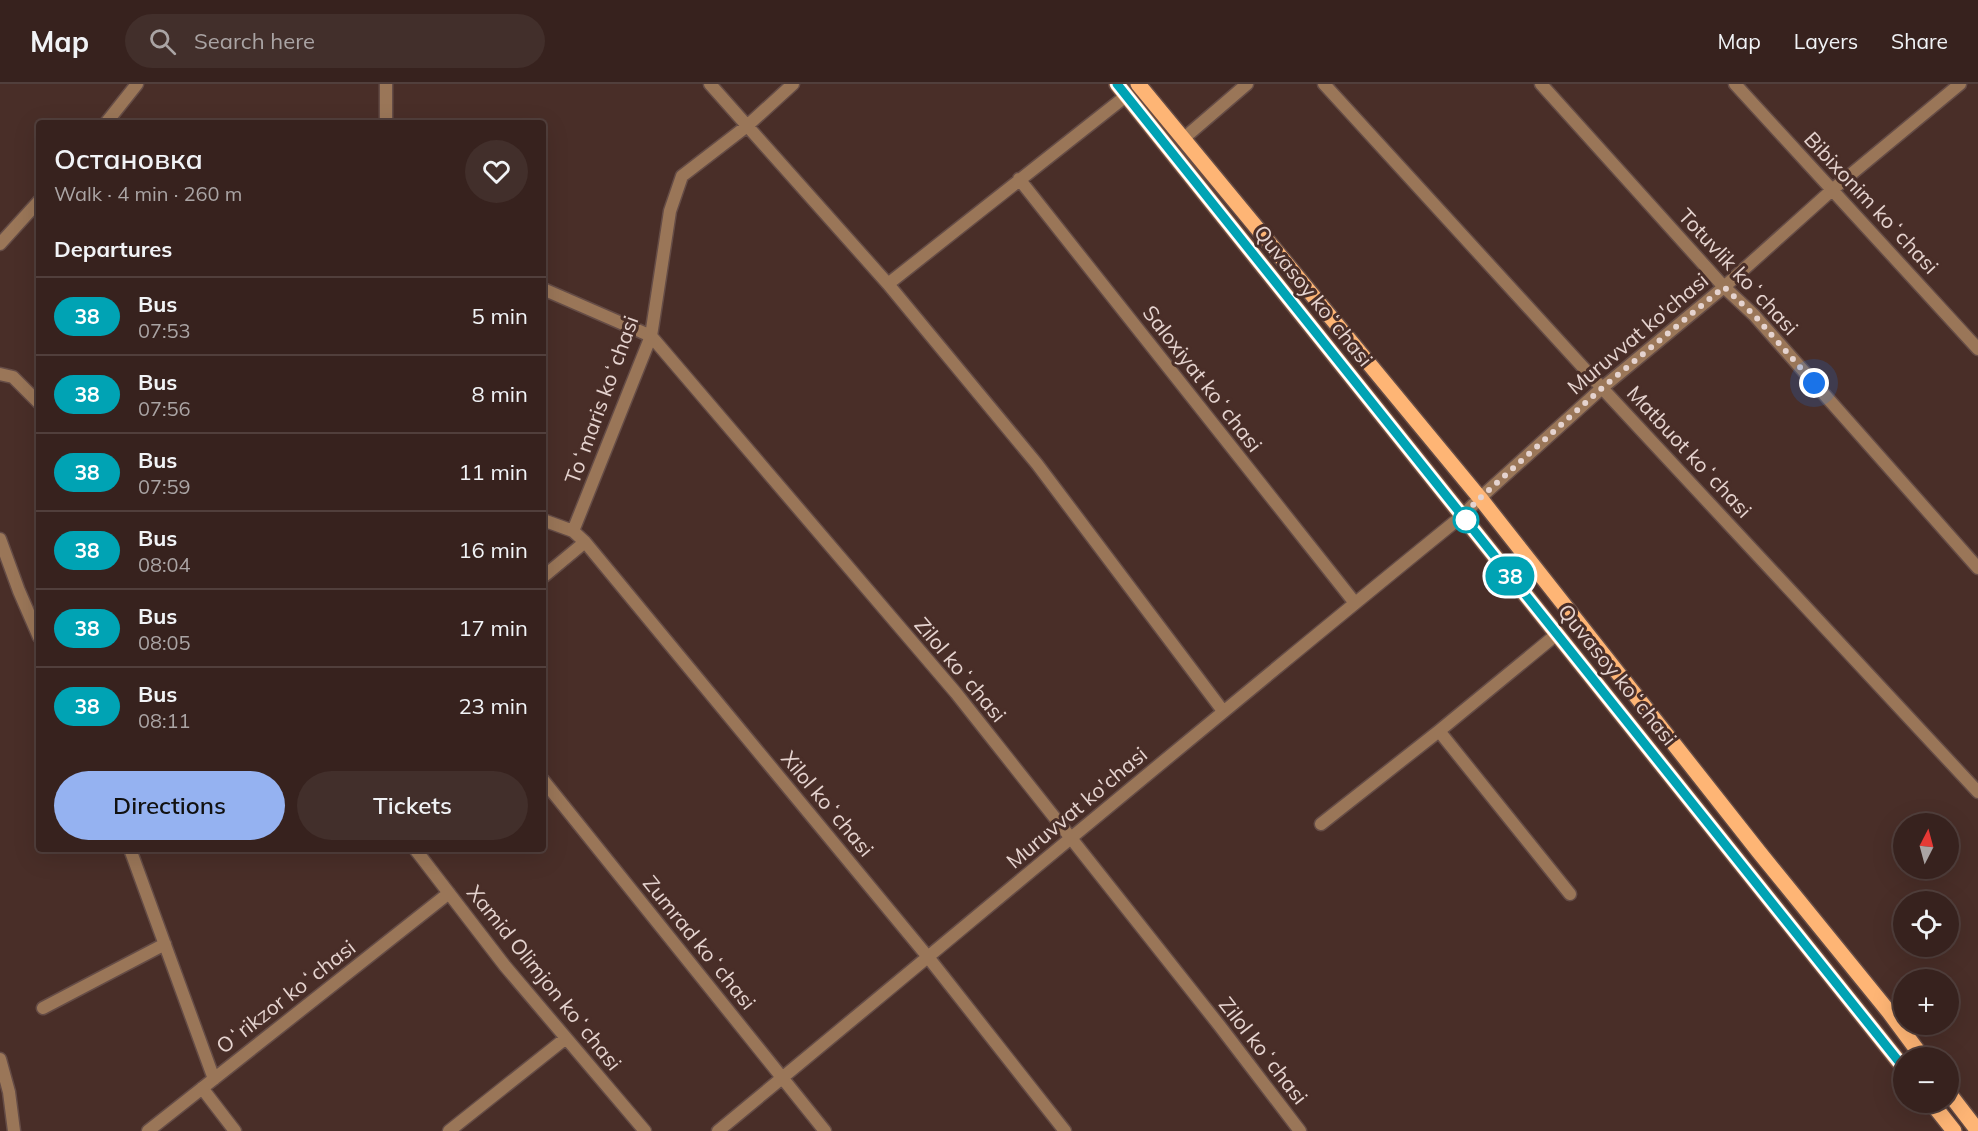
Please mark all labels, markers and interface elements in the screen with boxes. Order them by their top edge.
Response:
search box [125,14,545,68]
text: Map [30,24,89,59]
icon: search [146,25,179,58]
text: Search here [194,27,315,55]
text: Map [1718,28,1761,54]
text: Layers [1794,28,1858,54]
text: Share [1891,28,1948,54]
street label: Bibixonim koʻchasi [1799,126,1944,279]
button: heart [465,140,528,203]
text: Остановка [54,141,203,176]
text: Walk · 4 min · 260 m [54,181,242,206]
street label: Totuvlik koʻchasi [1673,203,1804,340]
street label: Quvasoy koʻchasi [1249,219,1379,371]
text: Departures [54,235,172,263]
street label: Muruvvat ko'chasi [1562,267,1713,400]
text: Bus [138,290,177,318]
street label: Saloxiyat koʻchasi [1138,300,1268,457]
text: 5 min [472,302,528,330]
text: 38 [74,303,100,329]
street label: Toʻmaris koʻchasi [559,312,644,487]
text: 07:53 [138,318,191,343]
text: Bus [138,368,177,396]
your location [1799,368,1829,398]
text: 8 min [472,380,528,408]
street label: Matbuot koʻchasi [1622,380,1758,523]
text: 38 [74,381,100,407]
text: 07:56 [138,396,191,421]
text: Bus [138,446,177,474]
text: 11 min [458,458,528,486]
text: 38 [74,459,100,485]
text: 07:59 [138,474,191,499]
unlabelled marker [1453,507,1479,533]
text: Bus [138,524,177,552]
text: 16 min [458,536,528,564]
text: 38 [74,537,100,563]
text: 08:04 [138,552,191,577]
line badge: 38 [1483,556,1537,596]
text: 38 [1497,563,1523,589]
street label: Quvasoy koʻchasi [1553,598,1683,750]
text: Bus [138,602,177,630]
street label: Zilol koʻchasi [909,612,1012,727]
text: 17 min [458,614,528,642]
text: 38 [74,615,100,641]
text: 08:05 [138,630,191,655]
text: Bus [138,680,177,708]
text: 23 min [458,692,528,720]
text: 38 [74,693,100,719]
text: 08:11 [138,708,191,733]
street label: Muruvvat ko'chasi [1001,741,1152,874]
street label: Xilol koʻchasi [776,745,879,861]
button: Directions [54,771,285,840]
button: Tickets [297,771,528,840]
north arrow [1893,813,1959,879]
map controls [1893,813,1959,1113]
street label: Zumrad koʻchasi [638,870,762,1015]
street label: Xamid Olimjon koʻchasi [462,879,628,1075]
button: locate [1893,891,1959,957]
street label: Oʻrikzor koʻchasi [211,934,360,1059]
button: + [1893,969,1959,1035]
street label: Zilol koʻchasi [1214,992,1314,1109]
button: − [1893,1047,1959,1113]

